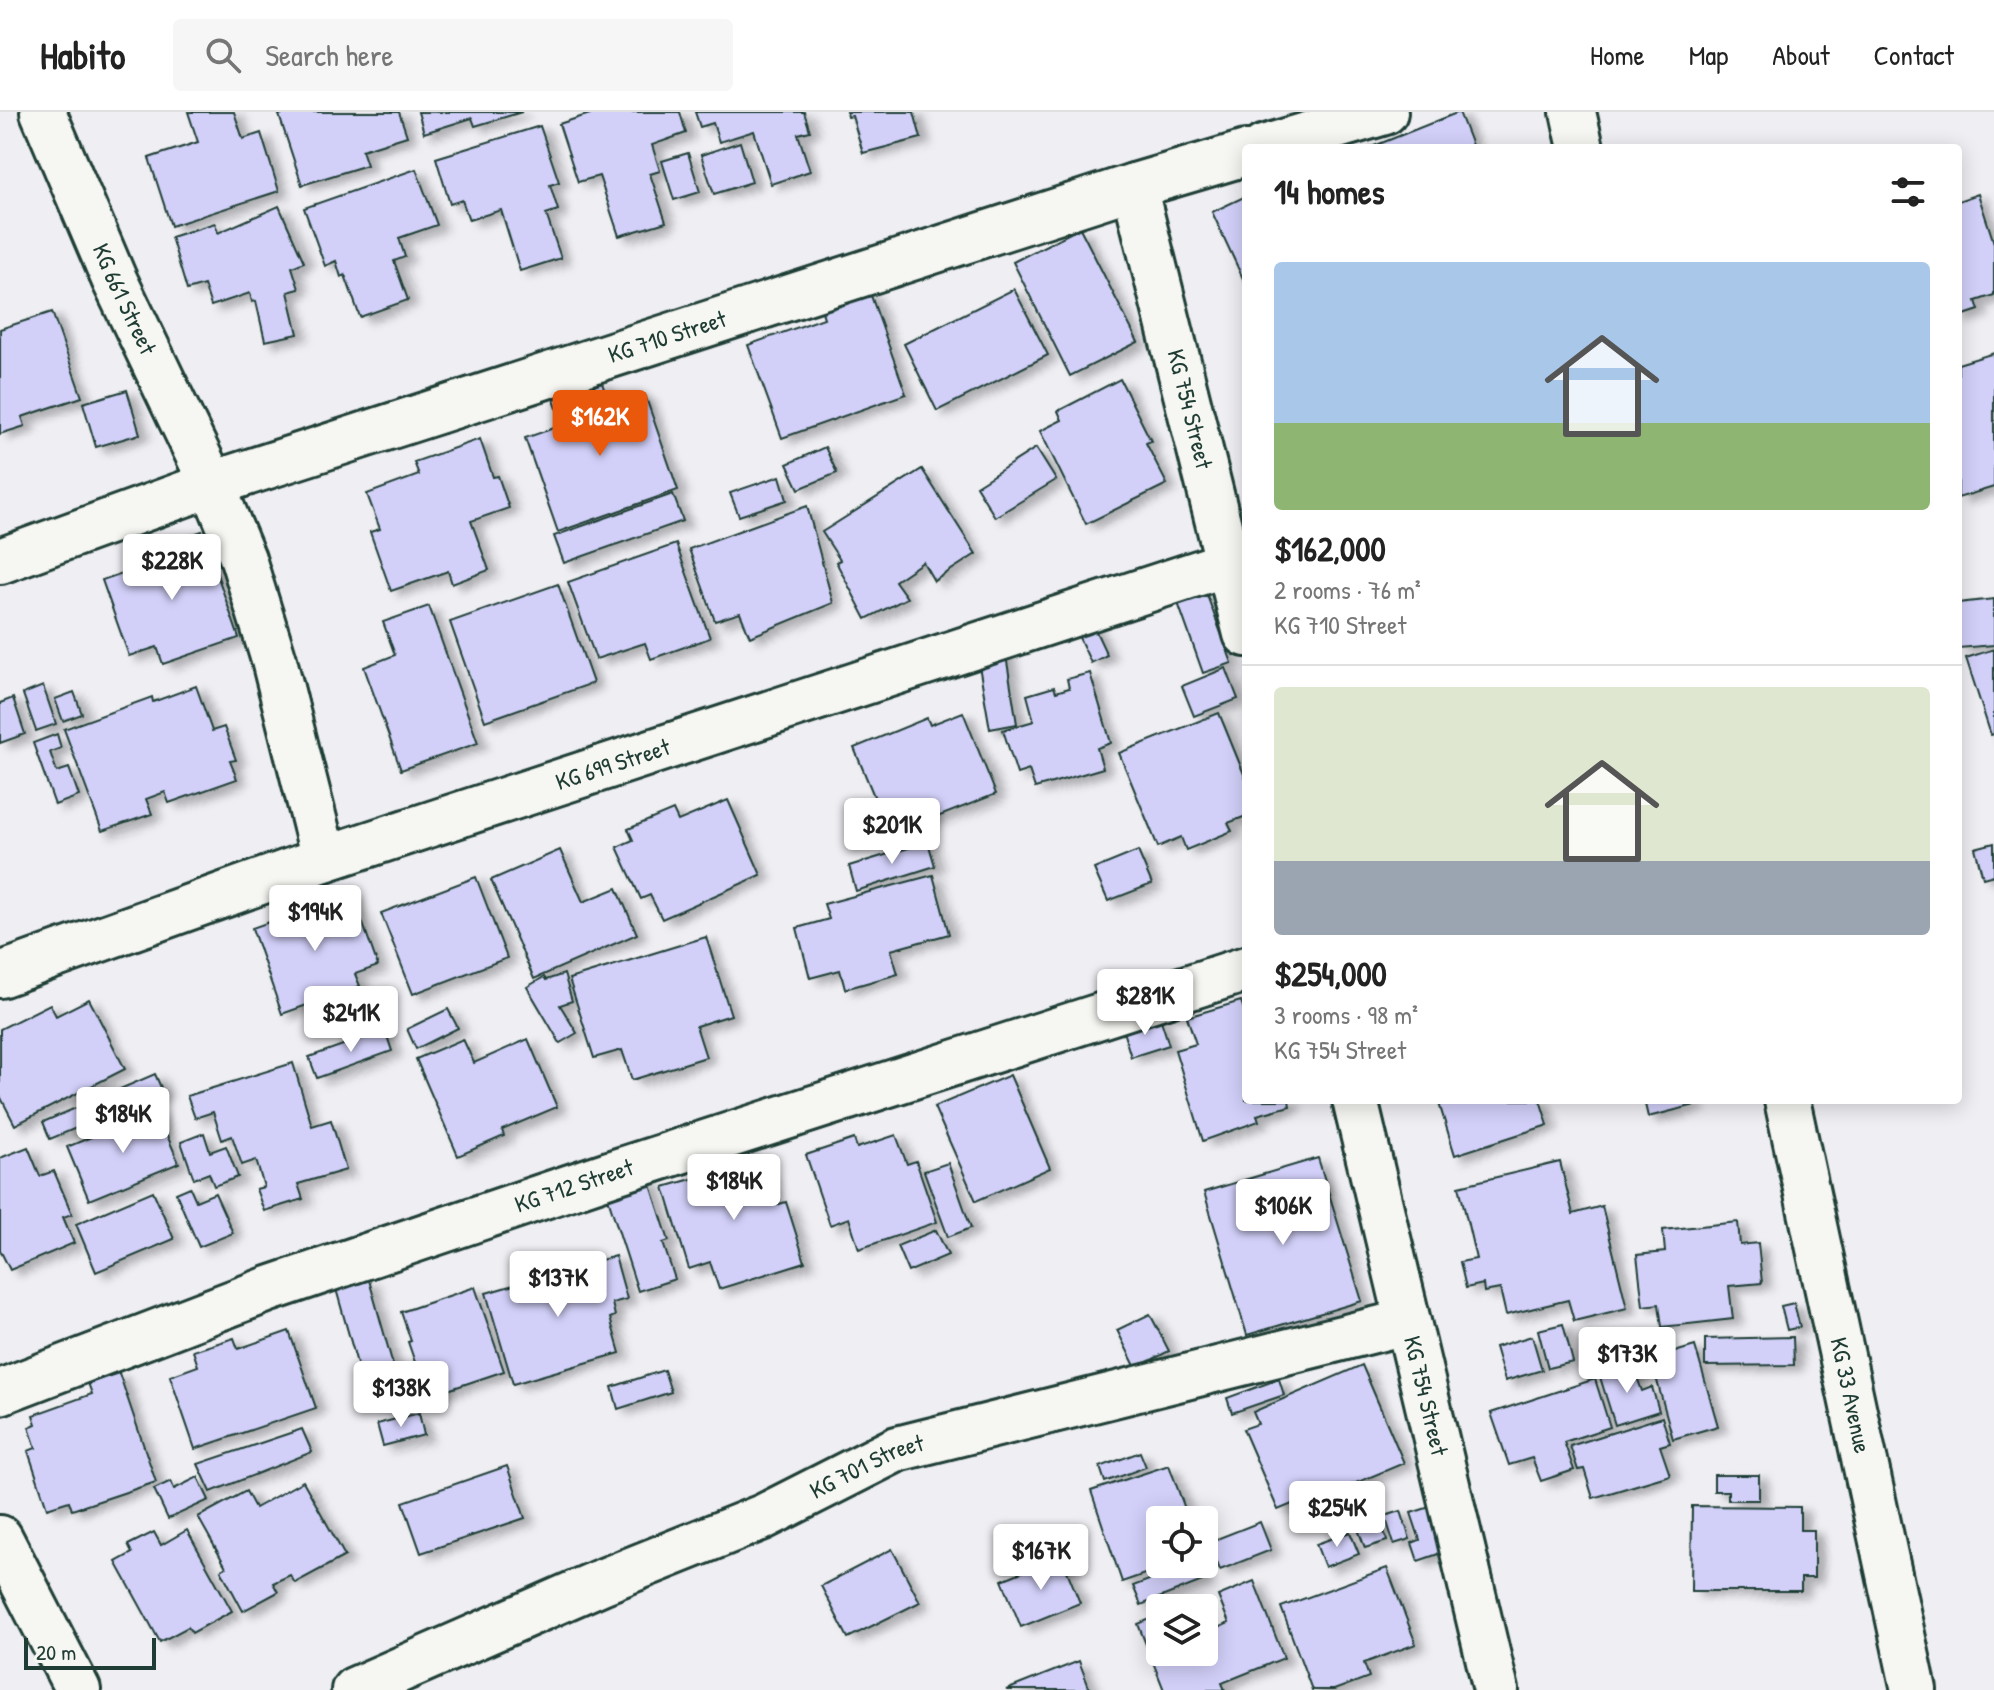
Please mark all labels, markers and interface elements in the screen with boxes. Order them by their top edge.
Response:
search box [173,19,733,91]
text: Habito [40,29,125,81]
icon: search [201,33,245,77]
text: Search here [265,35,393,75]
text: Home [1590,36,1645,74]
text: Map [1689,36,1728,74]
text: About [1772,36,1830,74]
text: Contact [1874,36,1954,74]
text: 14 homes [1274,169,1385,215]
icon: filters [1886,170,1930,214]
street label: KG 661 Street [86,238,165,360]
street label: KG 710 Street [604,302,731,370]
icon: home [1530,314,1674,458]
street label: KG 754 Street [1160,346,1221,473]
pin: $162K [544,390,656,458]
text: $162K [571,398,629,433]
text: $162,000 [1274,526,1386,572]
pin: $228K [116,534,228,602]
text: $228K [141,542,203,577]
text: 2 rooms · 76 m² [1274,572,1421,607]
text: KG 710 Street [1274,607,1407,642]
street label: KG 699 Street [551,730,674,797]
icon: home [1530,739,1674,883]
pin: $201K [836,798,948,866]
text: $201K [862,806,922,841]
pin: $194K [259,885,371,953]
text: $194K [287,893,343,928]
text: $254,000 [1274,951,1387,997]
pin: $281K [1089,969,1201,1037]
text: $281K [1115,977,1175,1012]
pin: $241K [295,986,407,1054]
text: $241K [322,994,380,1029]
text: 3 rooms · 98 m² [1274,997,1418,1032]
text: KG 754 Street [1274,1032,1406,1067]
pin: $184K [67,1087,179,1155]
text: $184K [94,1095,152,1130]
street label: KG 712 Street [510,1150,638,1220]
pin: $184K [678,1154,790,1222]
text: $184K [705,1162,763,1197]
pin: $106K [1227,1179,1339,1247]
text: $106K [1254,1187,1312,1222]
pin: $137K [502,1251,614,1319]
text: $137K [528,1259,588,1294]
pin: $173K [1571,1327,1683,1395]
street label: KG 754 Street [1397,1332,1457,1459]
street label: KG 33 Avenue [1824,1334,1880,1456]
text: $173K [1597,1335,1657,1370]
pin: $138K [345,1361,457,1429]
text: $138K [371,1369,431,1404]
street label: KG 701 Street [804,1426,927,1506]
pin: $254K [1281,1481,1393,1549]
text: $254K [1307,1489,1367,1524]
map controls [1146,1506,1218,1666]
button: locate [1146,1506,1218,1578]
pin: $167K [985,1524,1097,1592]
text: $167K [1011,1532,1071,1567]
button: layers [1146,1594,1218,1666]
scale bar [24,1634,156,1670]
text: 20 m [36,1637,76,1667]

